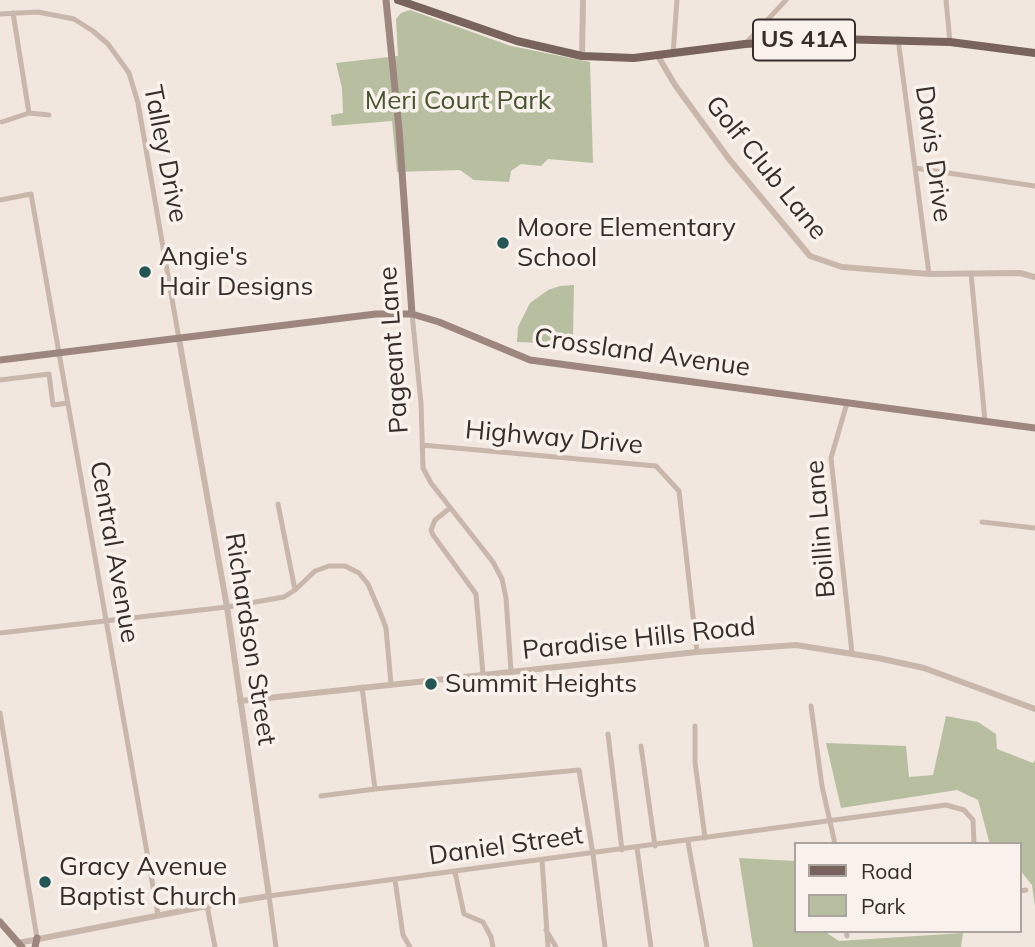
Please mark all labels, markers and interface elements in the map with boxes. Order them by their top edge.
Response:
road number: US 41A [753,20,855,60]
street label: Talley Drive [136,83,194,225]
street label: Davis Drive [908,84,958,224]
park label: Meri Court Park [365,85,551,117]
street label: Golf Club Lane [698,90,834,246]
place label: Moore Elementary School [517,212,736,274]
marker: Moore Elementary School [495,235,511,251]
place label: Angie's Hair Designs [159,241,313,302]
marker: Angie's Hair Designs [137,264,153,280]
street label: Pageant Lane [373,265,415,435]
street label: Crossland Avenue [532,322,752,384]
street label: Highway Drive [464,415,644,461]
street label: Central Avenue [83,459,145,645]
street label: Boillin Lane [799,459,843,599]
street label: Richardson Street [218,531,282,747]
street label: Paradise Hills Road [521,611,757,667]
place label: Summit Heights [445,668,637,700]
marker: Summit Heights [423,676,439,692]
street label: Daniel Street [427,820,585,872]
legend [794,842,1021,933]
place label: Gracy Avenue Baptist Church [59,851,237,912]
text: Road [861,858,912,884]
marker: Gracy Avenue Baptist Church [37,874,53,890]
text: Park [861,893,905,919]

